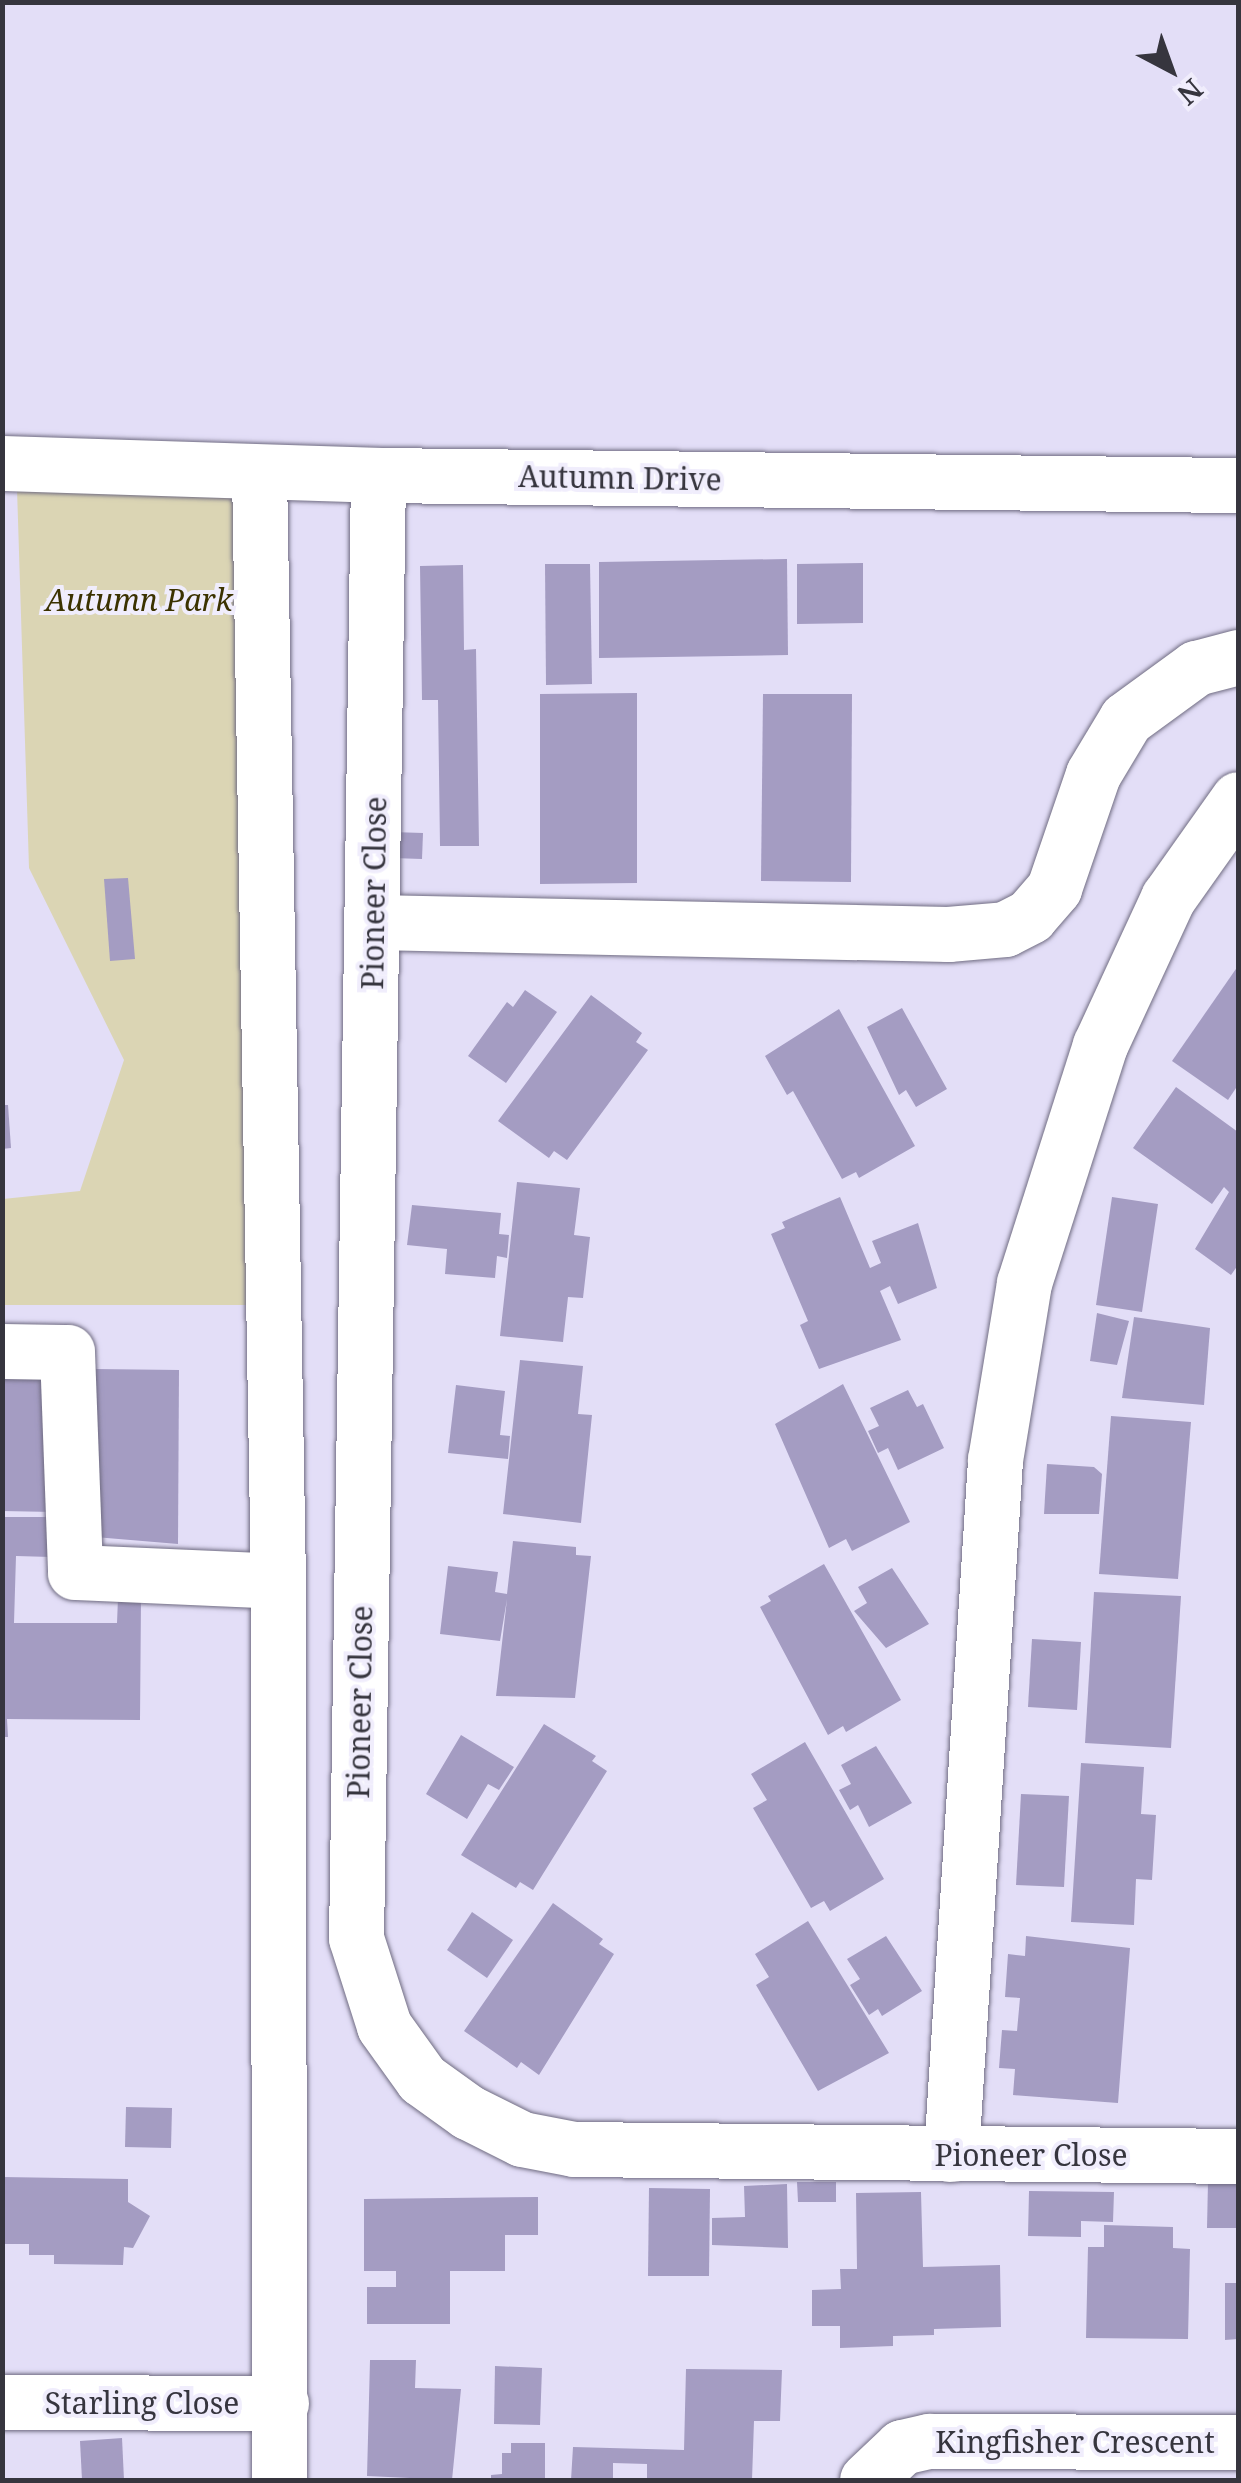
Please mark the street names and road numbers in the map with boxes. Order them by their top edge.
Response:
street label: Autumn Drive [518,458,722,498]
street label: Pioneer Close [354,796,394,990]
street label: Pioneer Close [340,1605,380,1799]
street label: Pioneer Close [934,2137,1128,2173]
street label: Starling Close [45,2385,239,2421]
street label: Kingfisher Crescent [935,2424,1215,2460]

